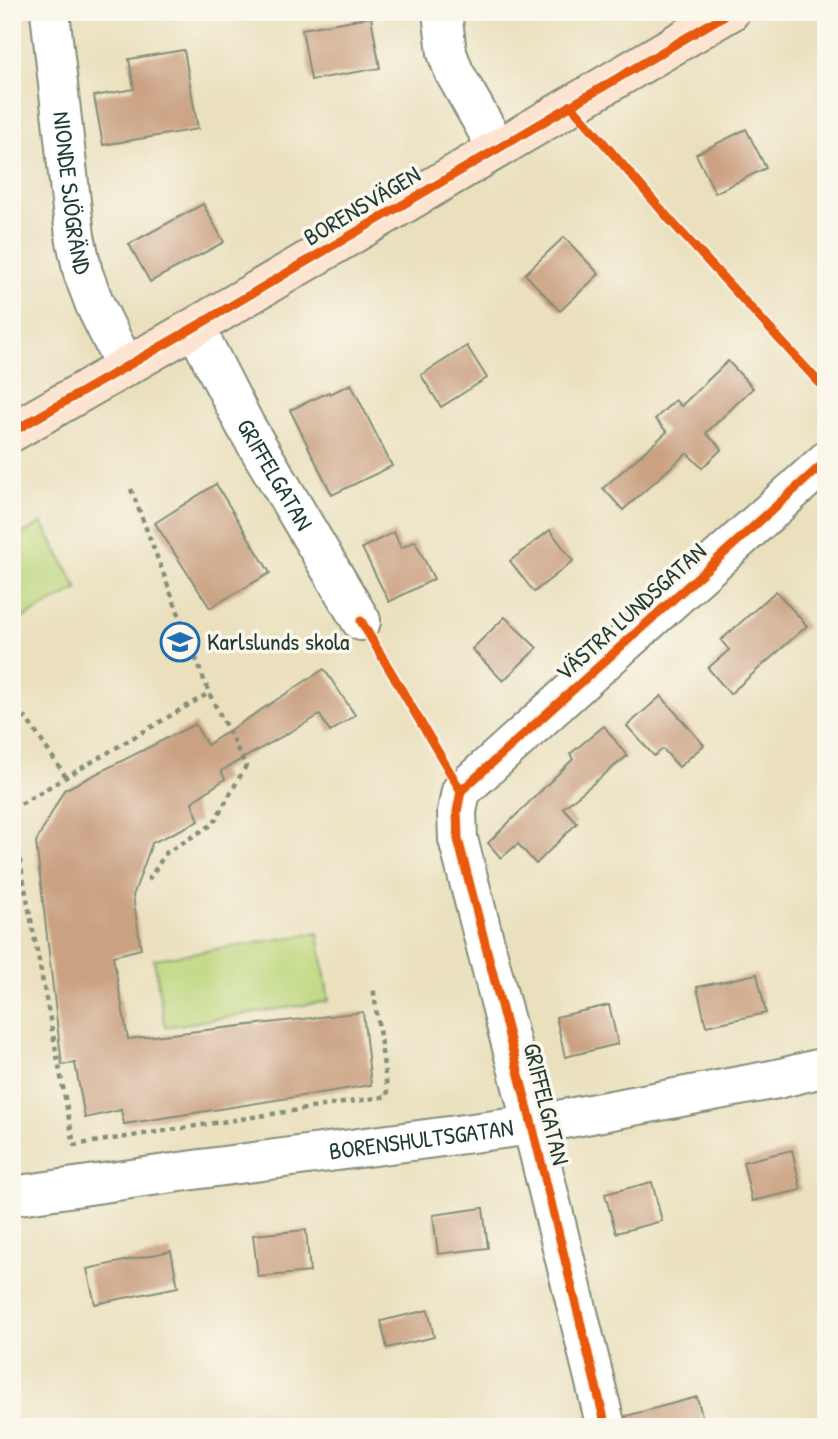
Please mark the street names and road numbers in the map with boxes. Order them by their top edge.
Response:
street label: NIONDE SJÖGRÄND [46,110,100,277]
street label: BORENSVÄGEN [297,158,426,253]
street label: GRIFFELGATAN [230,413,321,536]
street label: VÄSTRA LUNDSGATAN [548,535,712,687]
street label: GRIFFELGATAN [516,1039,578,1168]
street label: BORENSHULTSGATAN [327,1111,515,1167]

